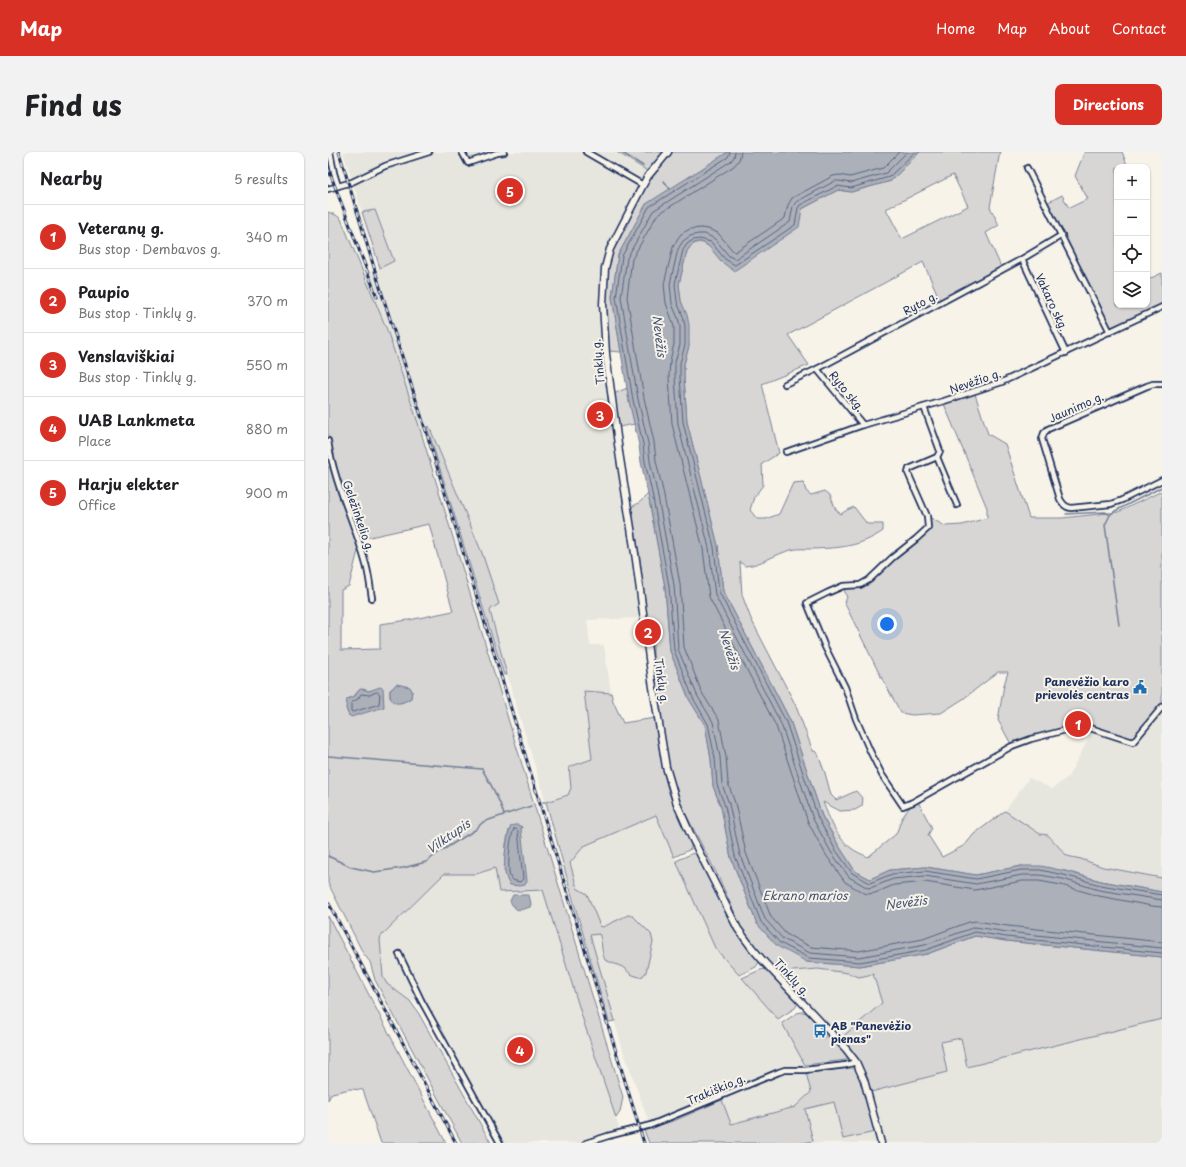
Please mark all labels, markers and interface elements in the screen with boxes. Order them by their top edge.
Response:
text: Map [20,14,62,42]
text: Home [936,18,975,39]
text: Map [997,18,1027,39]
text: About [1049,18,1090,39]
text: Contact [1112,18,1166,39]
text: Find us [24,83,122,126]
button: Directions [1055,84,1162,125]
map controls [1114,164,1150,308]
button: + [1114,164,1150,200]
text: Nearby [40,165,102,191]
text: 5 results [234,169,288,188]
pin: 5 [497,176,523,206]
button: − [1114,200,1150,236]
text: Veteranų g. [78,216,164,239]
text: 1 [50,227,56,246]
text: 340 m [245,227,288,246]
button: locate [1114,236,1150,272]
text: Bus stop · Dembavos g. [78,239,221,258]
street label: Vakaro skg. [1031,271,1073,334]
button: layers [1114,272,1150,308]
text: Paupio [78,280,129,303]
street label: Ryto g. [900,287,940,319]
text: 2 [48,291,58,310]
text: 370 m [247,291,288,310]
text: Bus stop · Tinklų g. [78,303,197,322]
water label: Nevėžis [649,314,672,359]
street label: Tinklų g. [587,338,609,386]
text: Venslaviškiai [78,344,175,367]
text: 3 [49,355,57,374]
text: 550 m [246,355,288,374]
street label: Nevėžio g. [947,364,1003,398]
text: Bus stop · Tinklų g. [78,367,197,386]
street label: Ryto skg. [825,367,869,415]
street label: Jaunimo g. [1046,387,1106,427]
pin: 3 [587,400,613,430]
text: UAB Lankmeta [78,408,195,431]
text: 4 [49,419,57,438]
text: 880 m [246,419,288,438]
text: Place [78,431,111,450]
text: Harju elekter [78,472,179,495]
street label: Geležinkelio g. [339,478,379,554]
text: 5 [49,483,57,502]
text: 900 m [245,483,288,502]
text: Office [78,495,116,514]
your location [877,614,897,634]
pin: 2 [635,617,661,647]
water label: Nevėžis [715,626,746,673]
street label: Tinklų g. [650,657,674,705]
place label: Panevėžio karo prievolės centras [1035,673,1130,703]
public building icon: Panevėžio karo prievolės centras [1132,679,1148,695]
pin: 1 [1065,709,1091,739]
water label: Vilktupis [422,814,475,858]
water label: Ekrano marios [762,886,849,904]
water label: Nevėžis [884,890,929,913]
street label: Tinklų g. [770,954,814,1000]
place label: AB "Panevėžio pienas" [831,1017,911,1047]
bus stop icon: AB "Panevėžio pienas" [812,1023,828,1039]
pin: 4 [507,1035,533,1065]
street label: Trakiškio g. [684,1069,748,1109]

